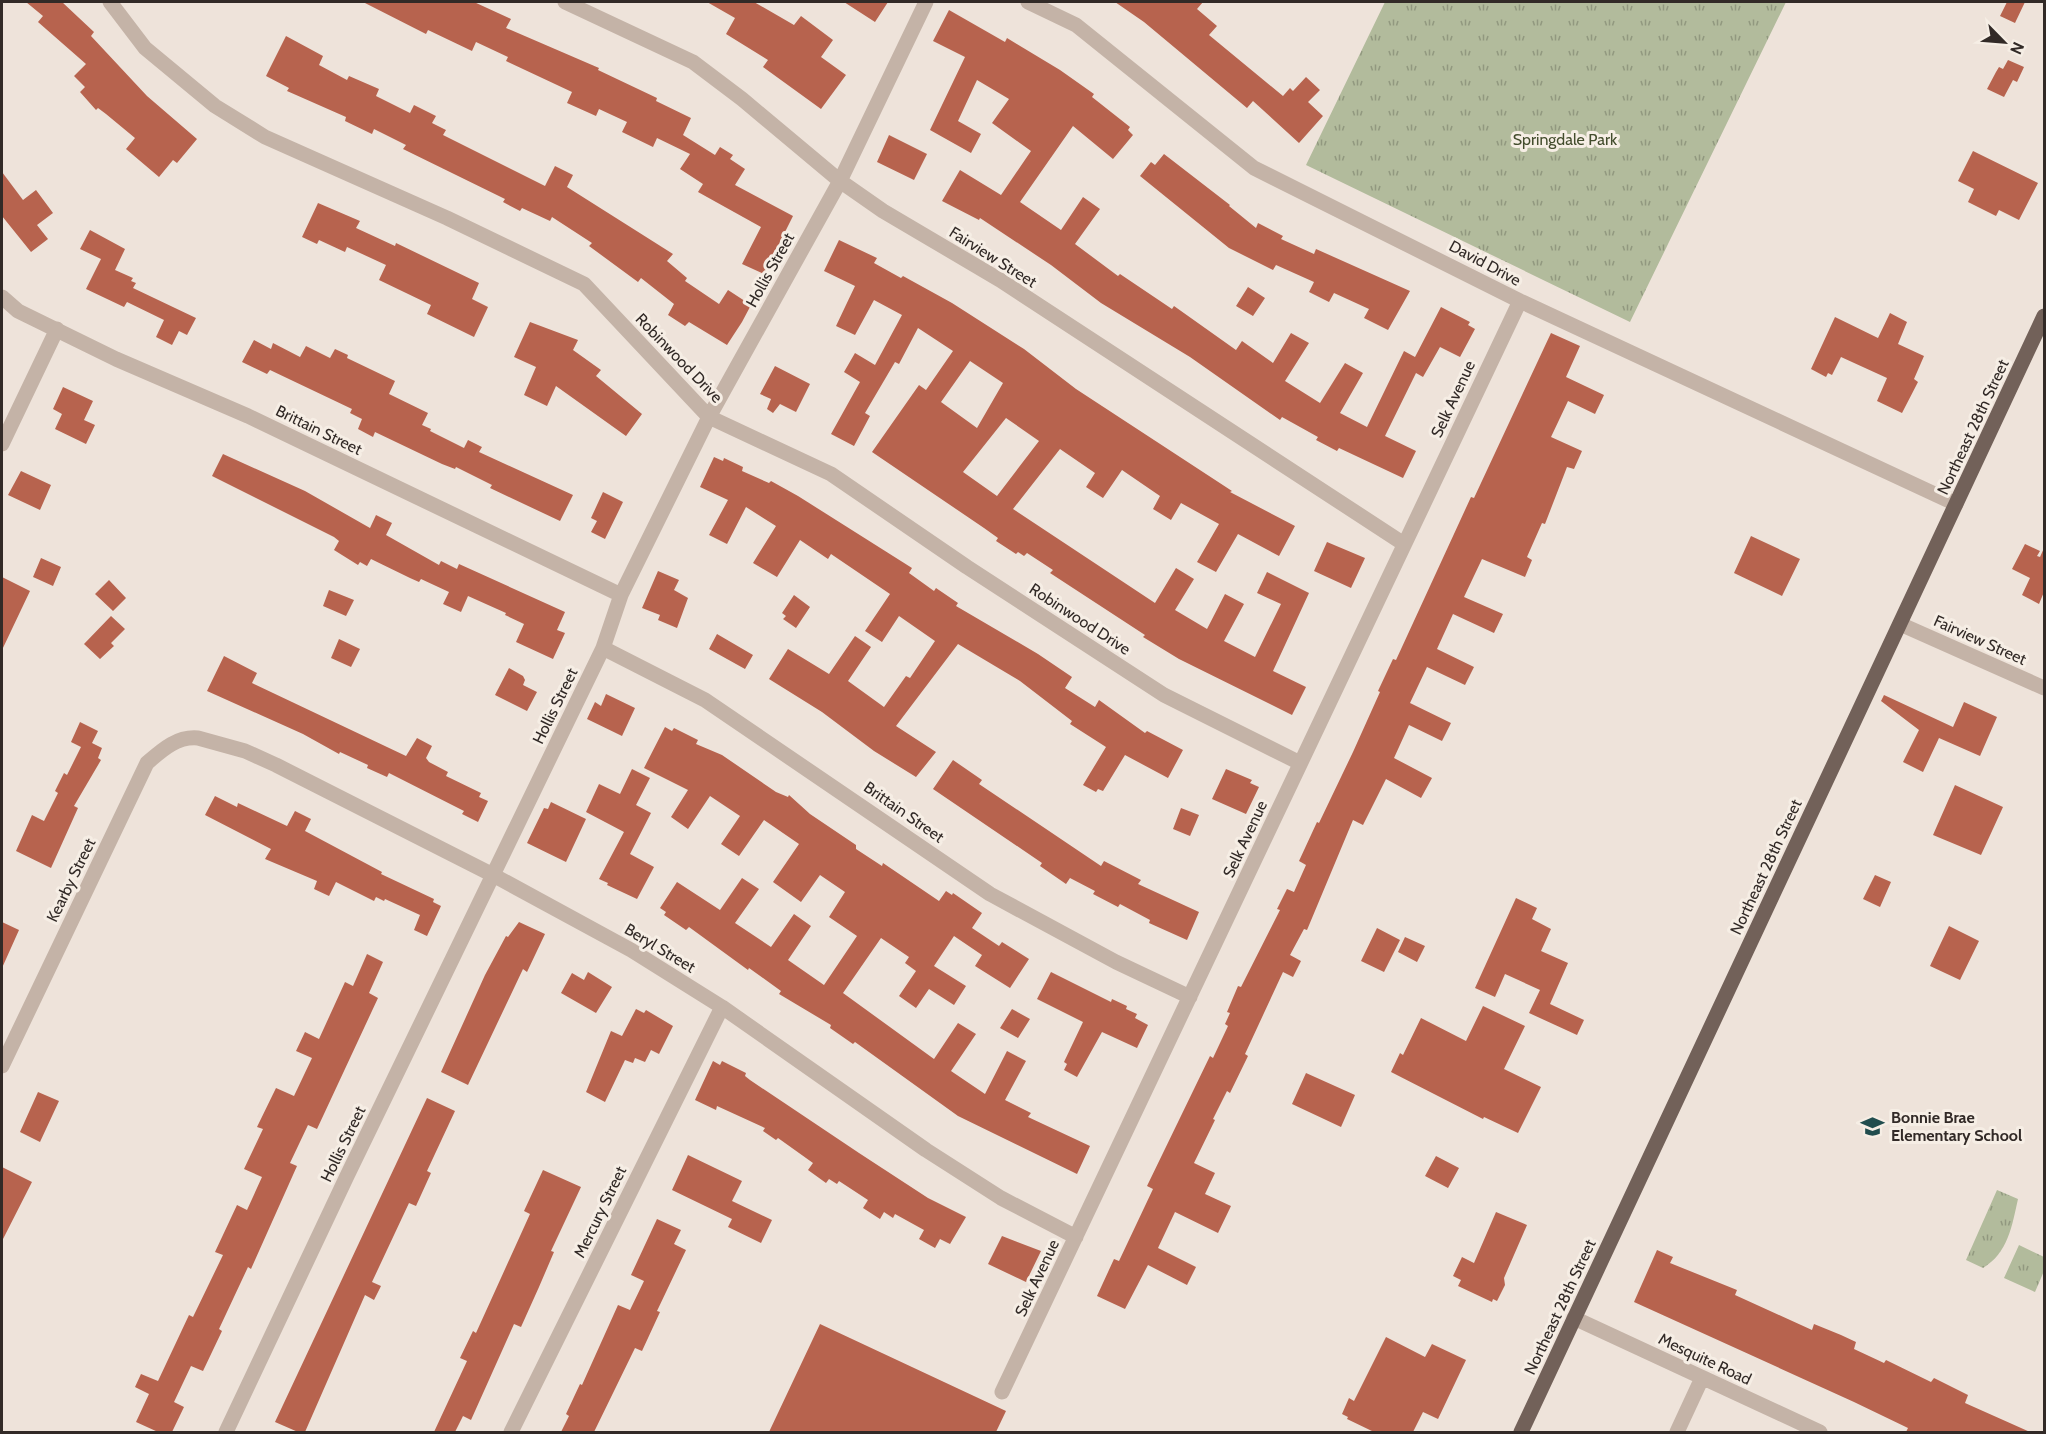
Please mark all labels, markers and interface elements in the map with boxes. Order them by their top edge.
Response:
north arrow [1974,12,2034,72]
text: N [2006,39,2028,57]
park label: Springdale Park [1513,130,1618,149]
street label: Fairview Street [946,223,1041,292]
street label: Hollis Street [742,229,799,311]
street label: David Drive [1446,236,1524,290]
street label: Robinwood Drive [632,309,726,407]
street label: Northeast 28th Street [1933,356,2013,498]
street label: Selk Avenue [1427,357,1479,441]
street label: Brittain Street [273,401,366,459]
street label: Robinwood Drive [1026,579,1134,659]
street label: Fairview Street [1931,611,2030,669]
street label: Hollis Street [528,664,582,747]
street label: Brittain Street [860,777,948,847]
street label: Northeast 28th Street [1726,796,1806,938]
street label: Selk Avenue [1219,797,1271,881]
street label: Kearby Street [43,834,100,925]
street label: Beryl Street [621,919,699,977]
street label: Hollis Street [316,1102,370,1185]
place label: Bonnie Brae Elementary School [1891,1108,2022,1145]
school or university icon: Bonnie Brae Elementary School [1860,1113,1886,1139]
street label: Mercury Street [570,1163,631,1261]
street label: Selk Avenue [1011,1236,1063,1320]
street label: Northeast 28th Street [1520,1236,1600,1378]
street label: Mesquite Road [1656,1329,1754,1389]

